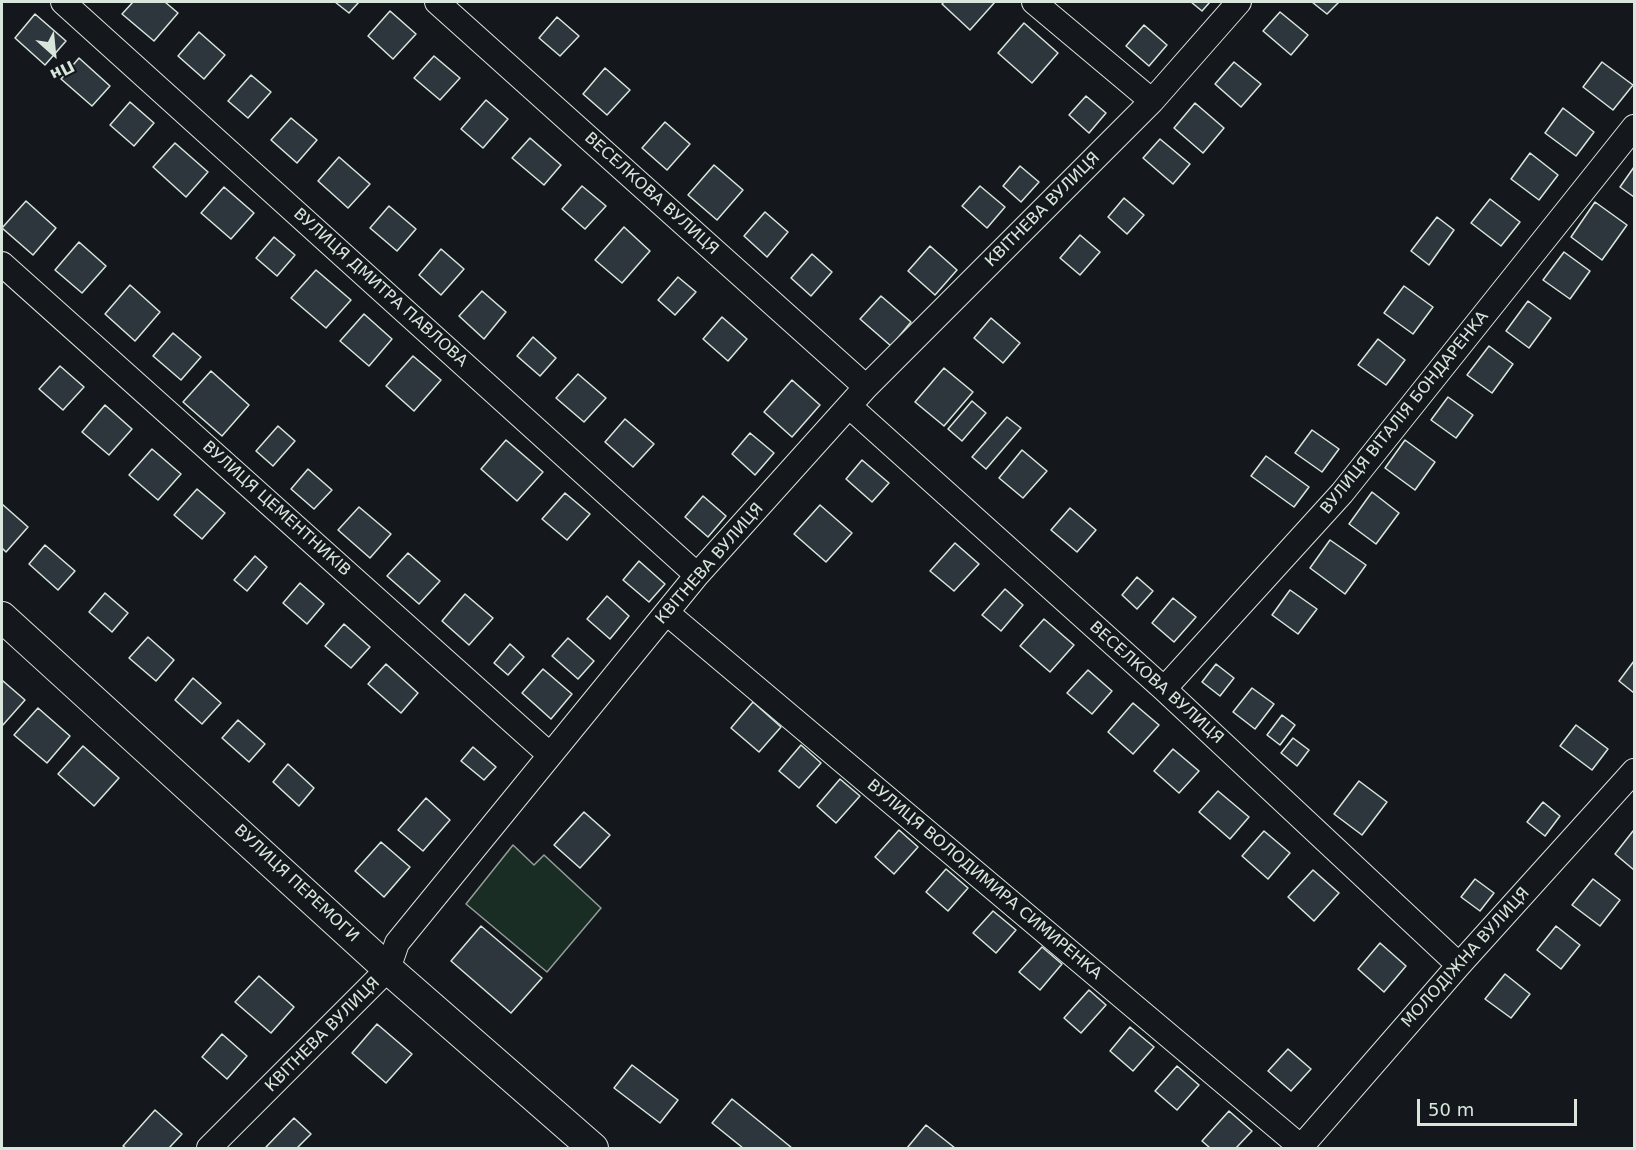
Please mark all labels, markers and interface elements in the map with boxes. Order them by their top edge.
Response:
north arrow [24,24,84,84]
text: Пн [47,56,78,84]
street label: ВЕСЕЛКОВА ВУЛИЦЯ [580,129,722,259]
street label: КВІТНЕВА ВУЛИЦЯ [982,149,1104,271]
street label: ВУЛИЦЯ ДМИТРА ПАВЛОВА [289,205,471,371]
street label: ВУЛИЦЯ ВІТАЛІЯ БОНДАРЕНКА [1317,308,1493,518]
street label: ВУЛИЦЯ ЦЕМЕНТНИКІВ [198,437,354,581]
street label: КВІТНЕВА ВУЛИЦЯ [652,499,768,629]
street label: ВЕСЕЛКОВА ВУЛИЦЯ [1085,618,1227,748]
street label: ВУЛИЦЯ ВОЛОДИМИРА СИМИРЕНКА [863,776,1105,984]
street label: ВУЛИЦЯ ПЕРЕМОГИ [230,821,362,947]
street label: МОЛОДІЖНА ВУЛИЦЯ [1398,884,1534,1032]
street label: КВІТНЕВА ВУЛИЦЯ [262,974,384,1096]
scale bar [1420,1087,1580,1125]
text: 50 m [1428,1099,1474,1120]

